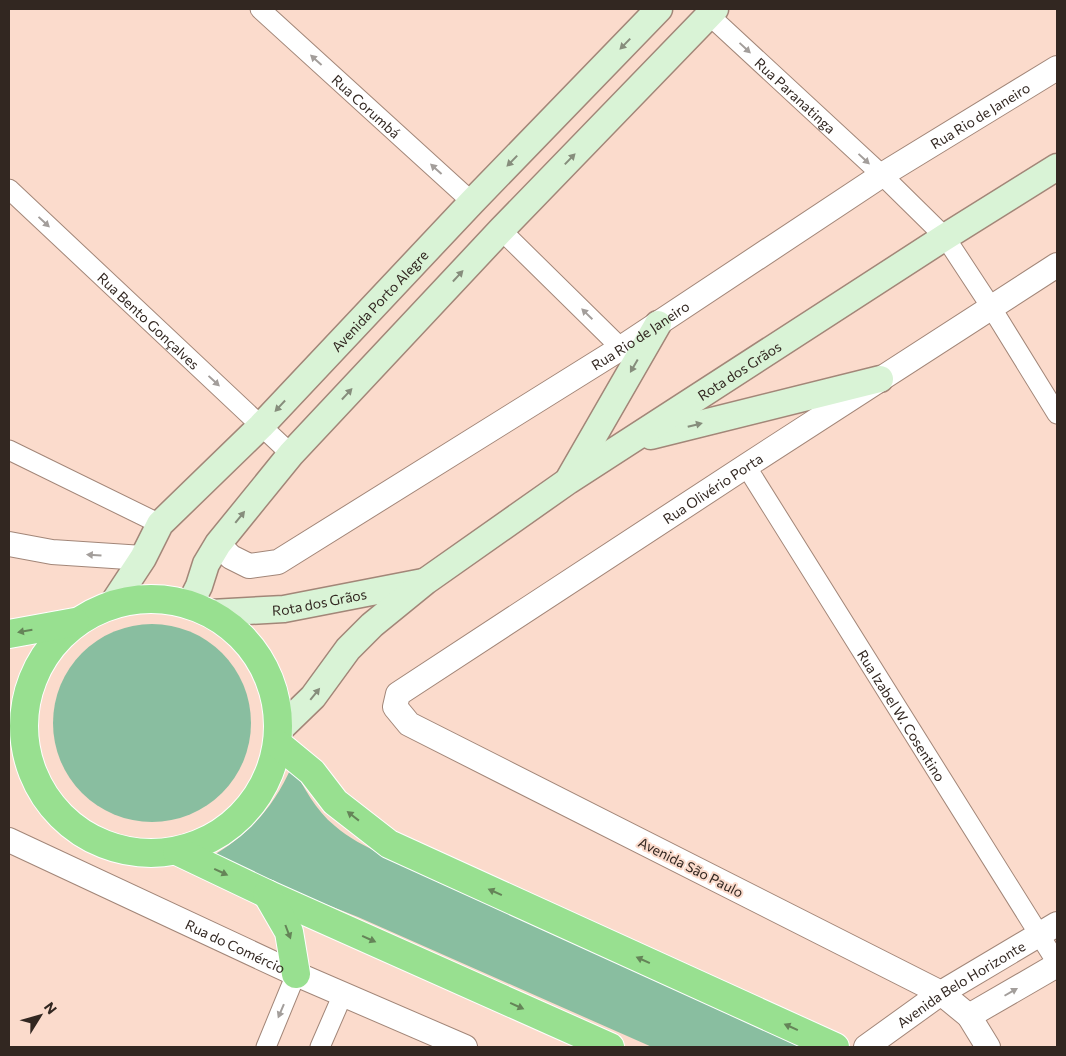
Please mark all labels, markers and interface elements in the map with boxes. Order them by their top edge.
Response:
one-way arrow [619,38,631,50]
one-way arrow [738,42,750,54]
one-way arrow [310,54,322,66]
street label: Rua Paranatinga [752,54,839,137]
street label: Rua Corumbá [329,71,404,141]
street label: Rua Rio de Janeiro [927,78,1033,152]
one-way arrow [564,153,576,165]
one-way arrow [857,153,869,165]
one-way arrow [506,154,518,166]
one-way arrow [429,164,442,175]
one-way arrow [38,216,50,228]
street label: Avenida Porto Alegre [327,246,431,355]
street label: Rua Bento Gonçalves [94,269,203,372]
one-way arrow [452,270,464,282]
street label: Rua Rio de Janeiro [588,297,692,373]
one-way arrow [581,308,593,320]
street label: Rota dos Grãos [694,337,784,403]
one-way arrow [629,360,638,373]
one-way arrow [207,375,219,387]
one-way arrow [341,389,353,401]
one-way arrow [274,399,286,411]
one-way arrow [688,421,703,429]
street label: Rua Olivério Porta [659,449,766,527]
one-way arrow [234,511,245,524]
one-way arrow [86,550,102,558]
street label: Rota dos Grãos [271,585,368,618]
one-way arrow [16,627,32,635]
street label: Rua Izabel W. Cosentino [854,646,950,784]
one-way arrow [309,687,320,700]
one-way arrow [347,810,360,821]
street label: Avenida São Paulo [636,833,746,901]
one-way arrow [214,868,228,876]
one-way arrow [488,888,502,896]
street label: Rua do Comércio [183,915,288,976]
one-way arrow [284,925,292,940]
one-way arrow [362,936,376,944]
street label: Avenida Belo Horizonte [893,937,1028,1031]
one-way arrow [636,955,650,963]
one-way arrow [1004,988,1018,996]
north arrow [15,991,65,1041]
text: N [41,999,61,1017]
one-way arrow [510,1002,524,1010]
one-way arrow [277,1004,285,1018]
one-way arrow [784,1023,798,1031]

